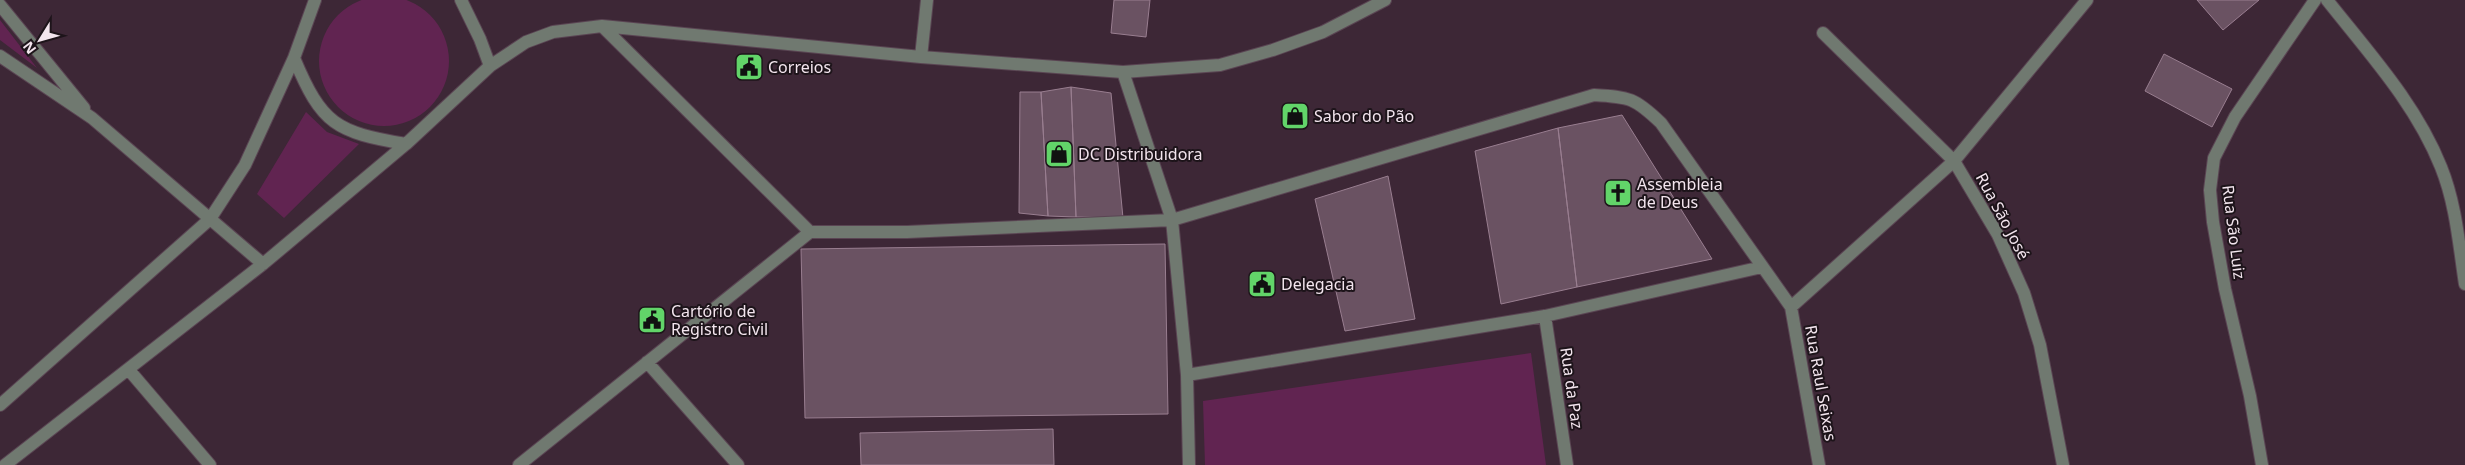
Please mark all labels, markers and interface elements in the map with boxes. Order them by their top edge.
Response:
north arrow [15,15,65,65]
text: N [18,38,40,58]
public building icon: Correios [734,52,764,82]
place label: Correios [768,56,831,78]
shop icon: Sabor do Pão [1280,101,1310,131]
place label: Sabor do Pão [1314,105,1414,127]
shop icon: DC Distribuidora [1044,139,1074,169]
place label: DC Distribuidora [1078,143,1203,165]
street label: Rua São José [1971,169,2035,263]
place label: Assembleia de Deus [1637,173,1723,213]
church icon: Assembleia de Deus [1603,178,1633,208]
street label: Rua São Luiz [2217,184,2251,280]
public building icon: Delegacia [1247,269,1277,299]
place label: Delegacia [1281,273,1354,295]
place label: Cartório de Registro Civil [671,300,768,340]
public building icon: Cartório de Registro Civil [637,305,667,335]
street label: Rua Raul Seixas [1800,323,1842,443]
street label: Rua da Paz [1555,346,1589,430]

